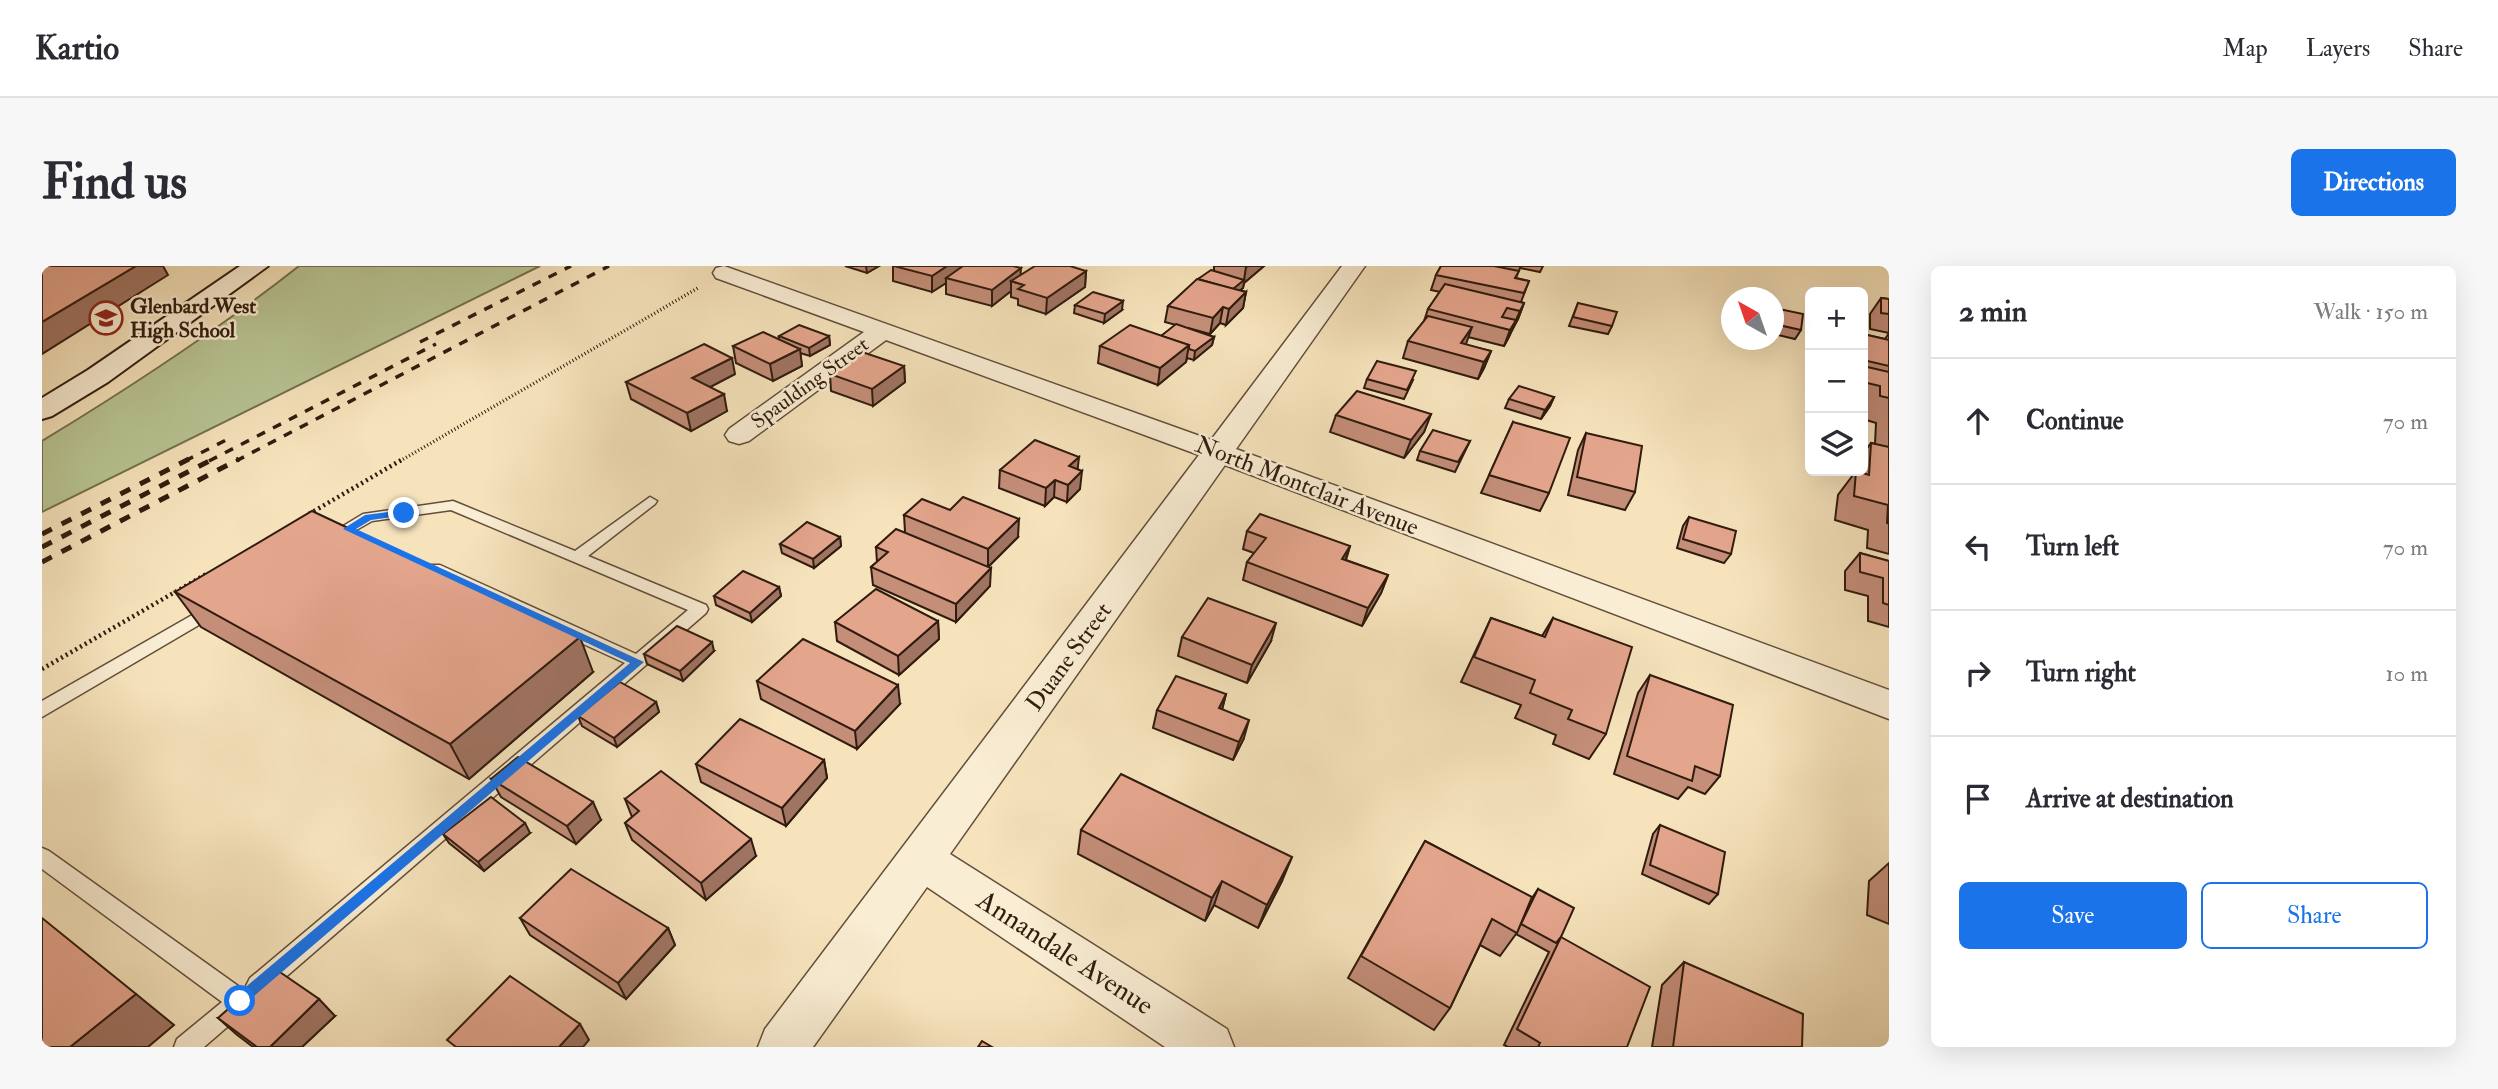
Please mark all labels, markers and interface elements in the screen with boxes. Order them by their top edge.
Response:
text: Kartio [35,28,119,69]
text: Map [2223,33,2268,64]
text: Layers [2306,33,2370,64]
text: Share [2408,33,2463,64]
button: Directions [2291,149,2456,216]
text: Find us [42,152,187,213]
north arrow [1721,287,1784,350]
map controls [1805,287,1868,476]
button: + [1805,287,1868,350]
place label: Glenbard West High School [130,293,256,344]
text: 2 min [1959,293,2027,330]
text: Walk · 150 m [2314,297,2428,326]
school or university icon: Glenbard West High School [87,299,125,337]
street label: Spaulding Street [746,331,874,435]
button: − [1805,350,1868,413]
icon: ahead [1959,402,1997,440]
text: Continue [2026,405,2124,437]
text: 70 m [2383,407,2428,436]
button: layers [1805,413,1868,476]
street label: North Montclair Avenue [1191,429,1423,543]
route end [388,497,419,528]
icon: left [1959,528,1997,566]
text: Turn left [2026,531,2119,563]
text: 70 m [2383,533,2428,562]
street label: Duane Street [1019,596,1119,718]
icon: right [1959,654,1997,692]
text: Turn right [2026,657,2136,689]
text: 10 m [2385,659,2428,688]
icon: arrive [1959,780,1997,818]
text: Arrive at destination [2026,783,2234,815]
street label: Annandale Avenue [969,882,1160,1023]
button: Save [1959,882,2187,949]
button: Share [2201,882,2428,949]
route start [224,985,255,1016]

